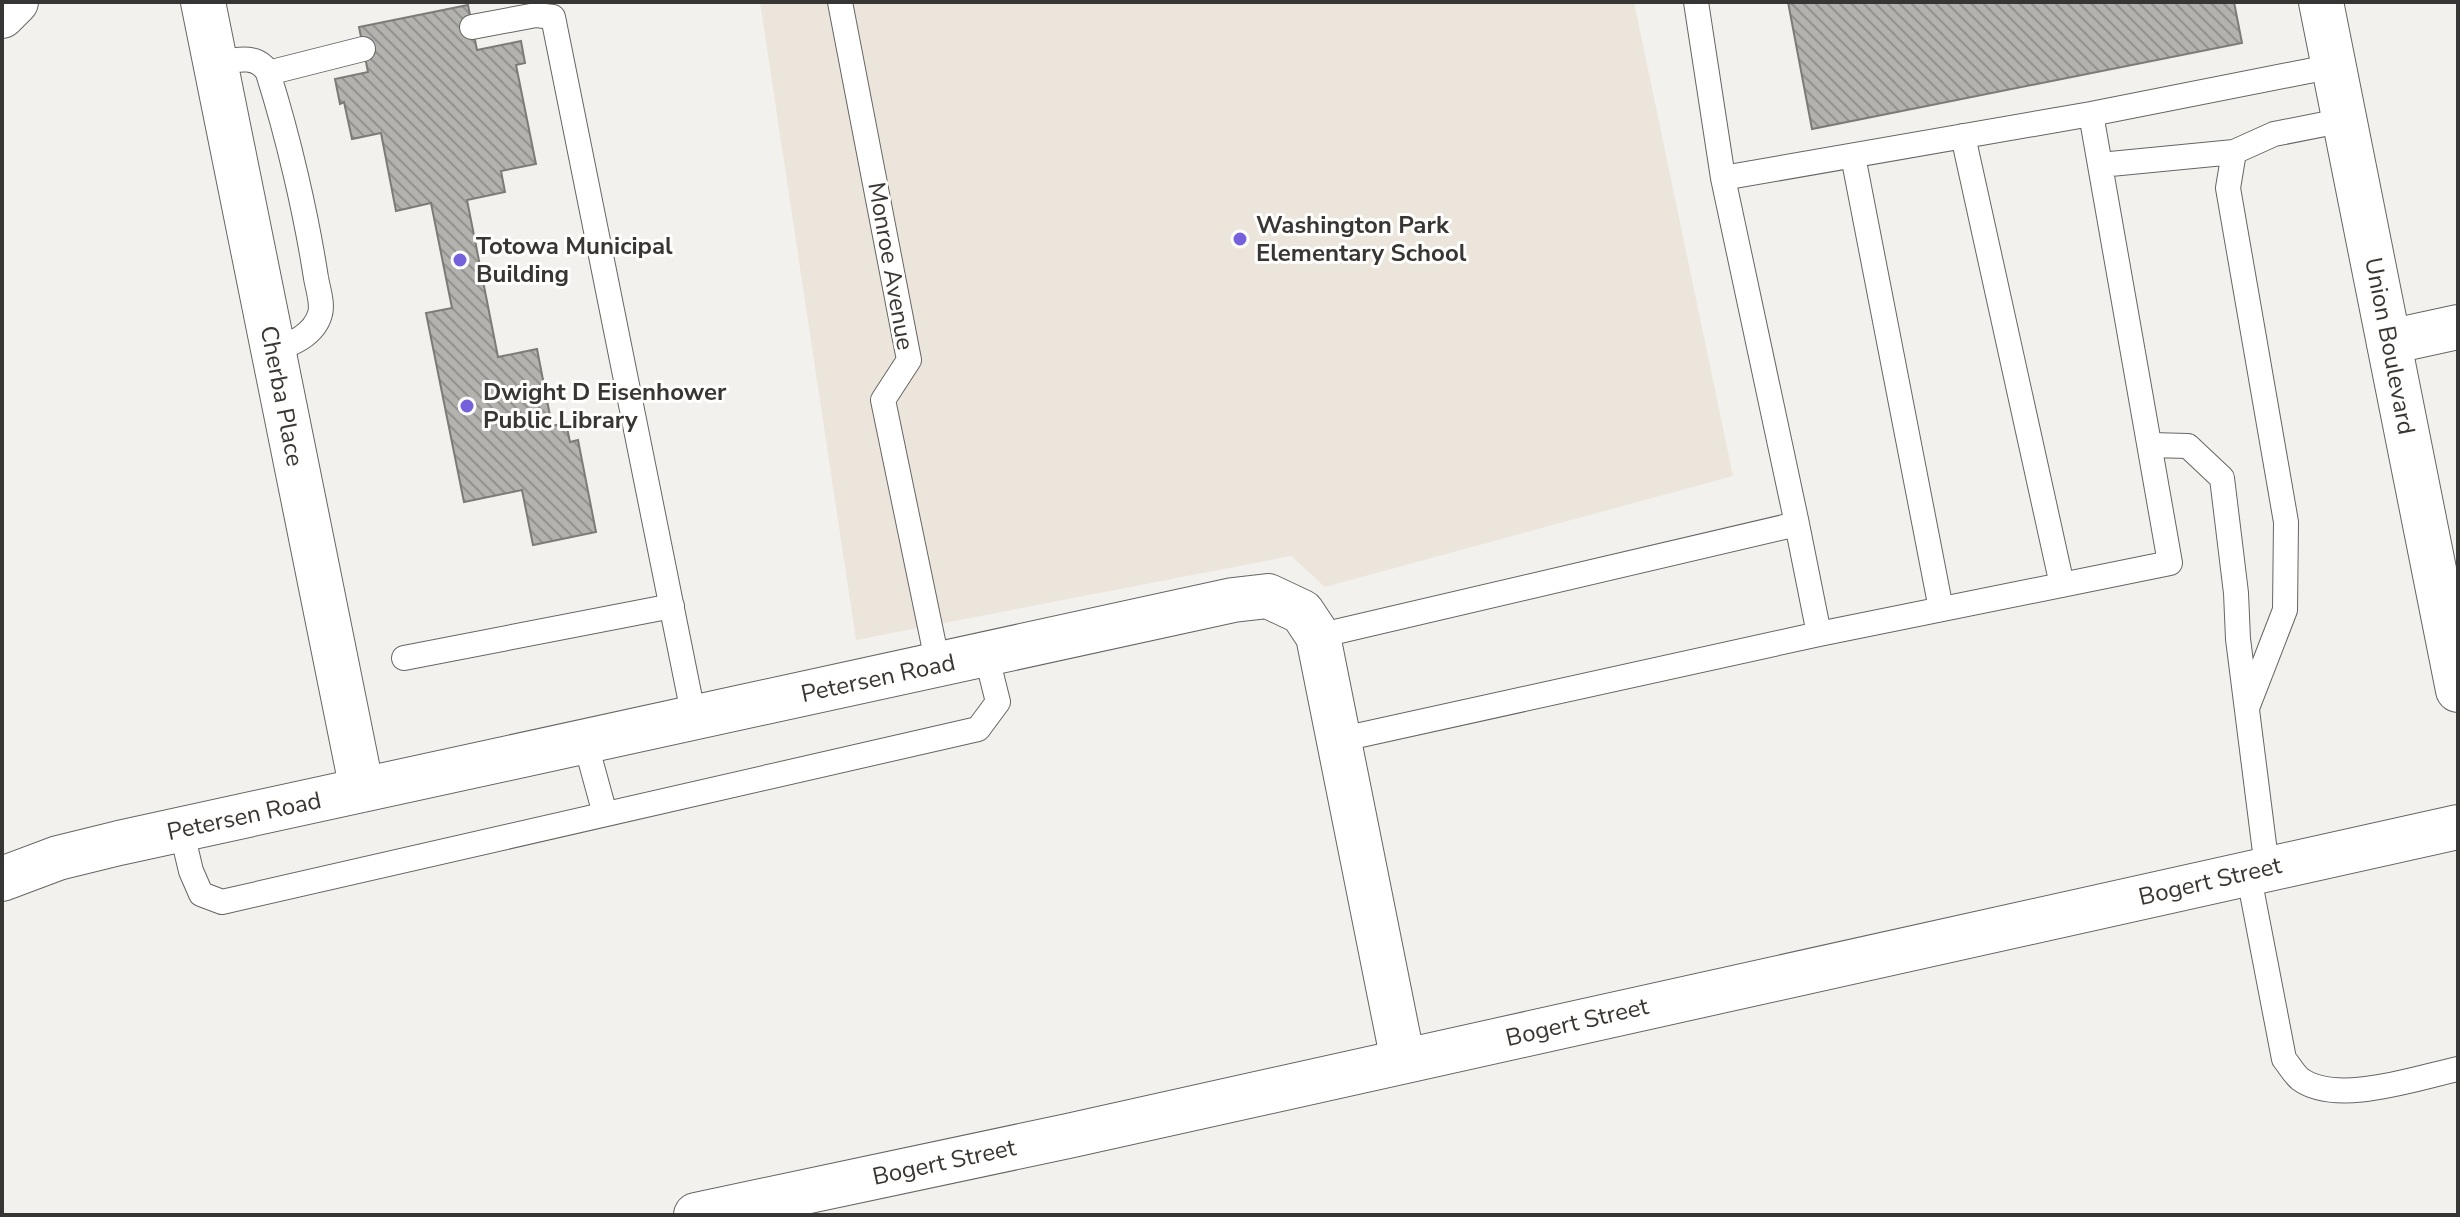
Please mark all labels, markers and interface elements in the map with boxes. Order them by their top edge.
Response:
street label: Monroe Avenue [860,180,922,352]
place label: Washington Park Elementary School [1256,209,1467,269]
place label: Totowa Municipal Building [476,230,673,290]
marker: Washington Park Elementary School [1231,230,1249,248]
marker: Totowa Municipal Building [451,251,469,269]
street label: Union Boulevard [2357,255,2423,437]
street label: Cherba Place [253,323,311,469]
place label: Dwight D Eisenhower Public Library [483,376,727,436]
marker: Dwight D Eisenhower Public Library [458,397,476,415]
street label: Petersen Road [798,646,958,710]
street label: Petersen Road [164,784,324,848]
street label: Bogert Street [2135,849,2285,913]
street label: Bogert Street [1502,990,1652,1054]
street label: Bogert Street [869,1131,1019,1193]

